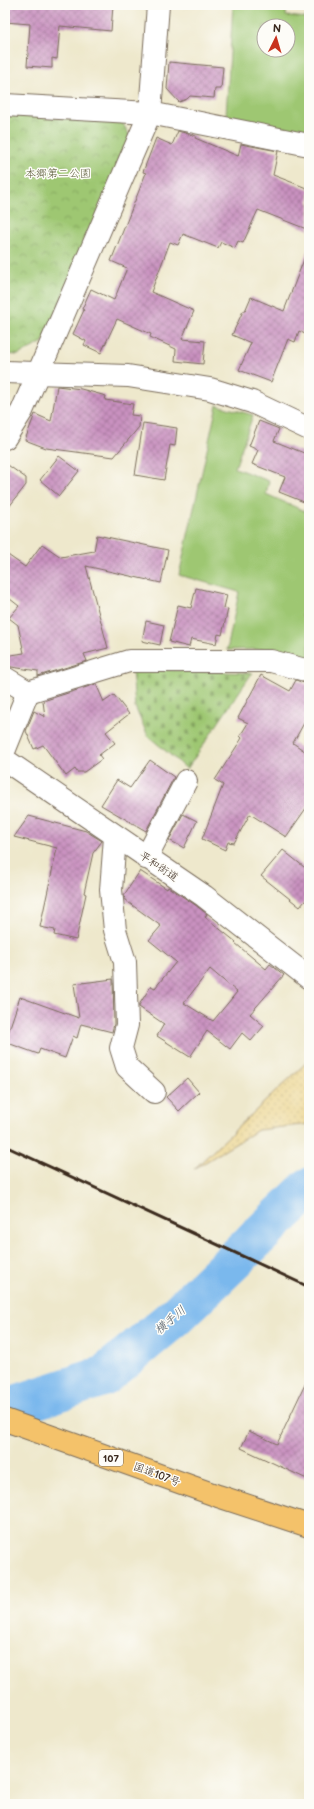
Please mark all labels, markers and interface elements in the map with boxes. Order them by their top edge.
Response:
north arrow [256,18,296,58]
text: N [272,22,282,35]
park label: 本郷第二公園 [25,167,91,180]
street label: 平和街道 [137,849,181,884]
water label: 横手川 [152,1303,189,1338]
road number: 107 [99,1450,123,1466]
street label: 国道107号 [132,1460,182,1489]

